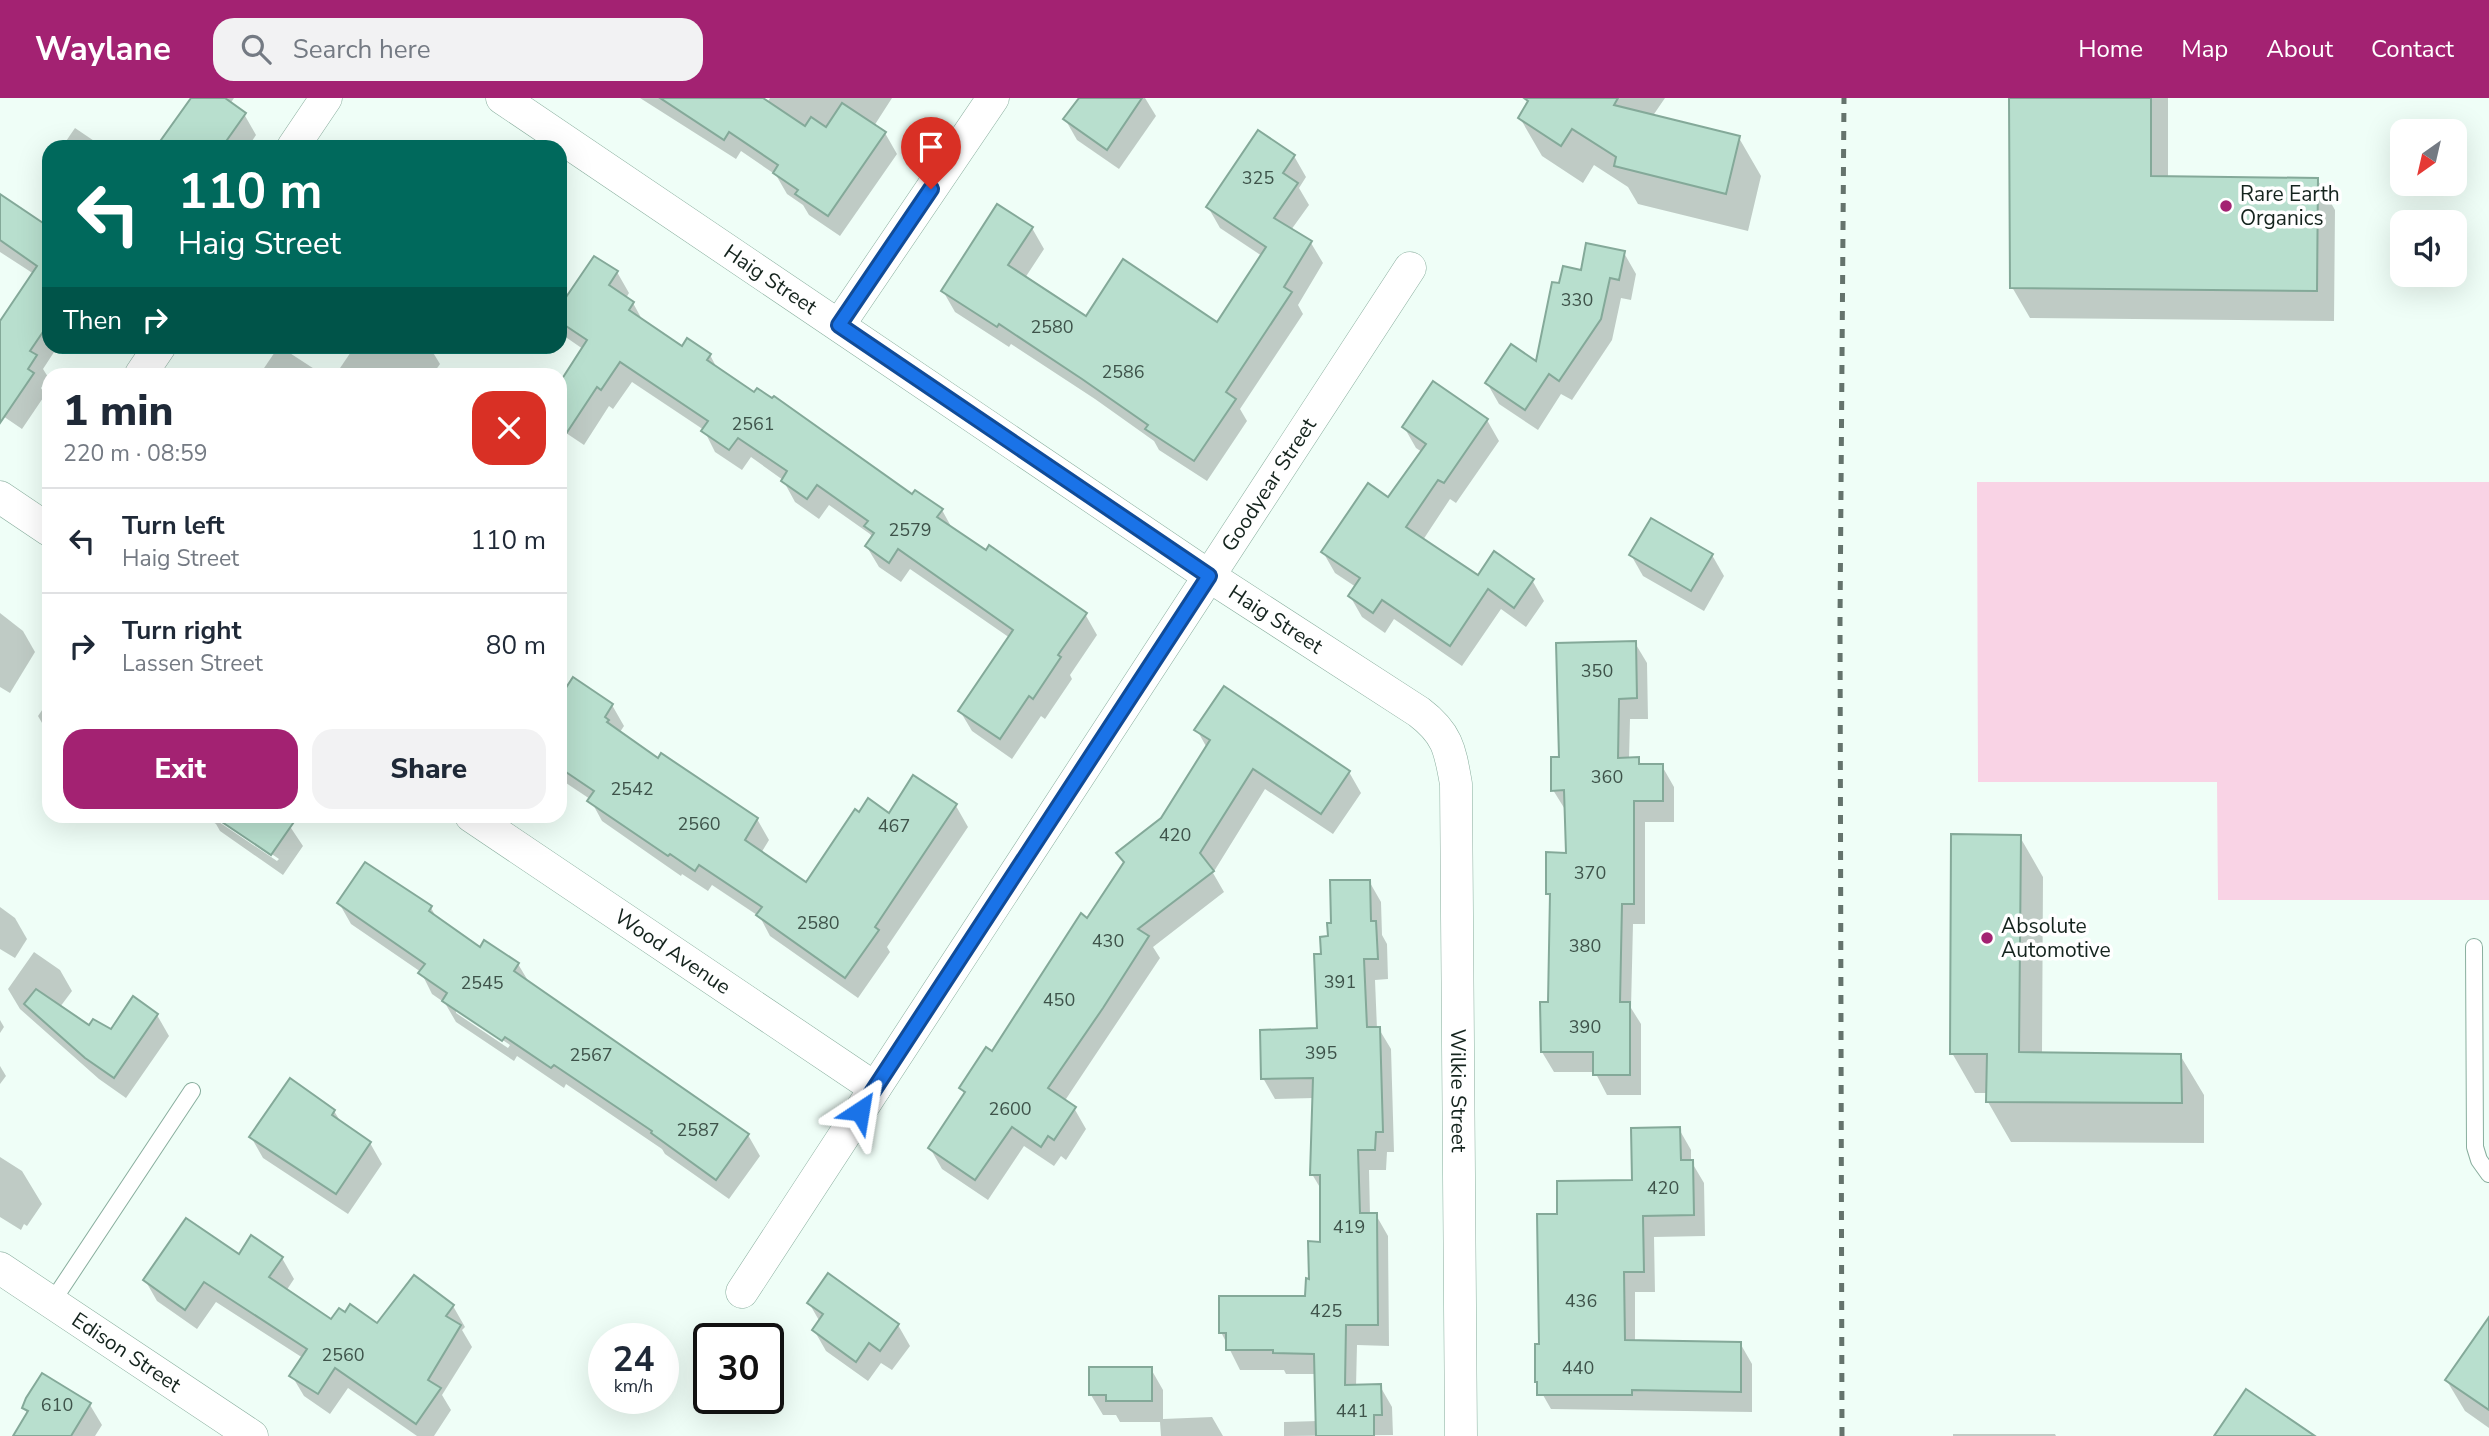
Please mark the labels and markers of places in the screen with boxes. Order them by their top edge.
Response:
pin [901,117,961,189]
place label: Rare Earth Organics [2240,180,2340,232]
marker: Rare Earth Organics [2218,198,2234,214]
place label: Absolute Automotive [2001,912,2111,964]
marker: Absolute Automotive [1979,930,1995,946]

